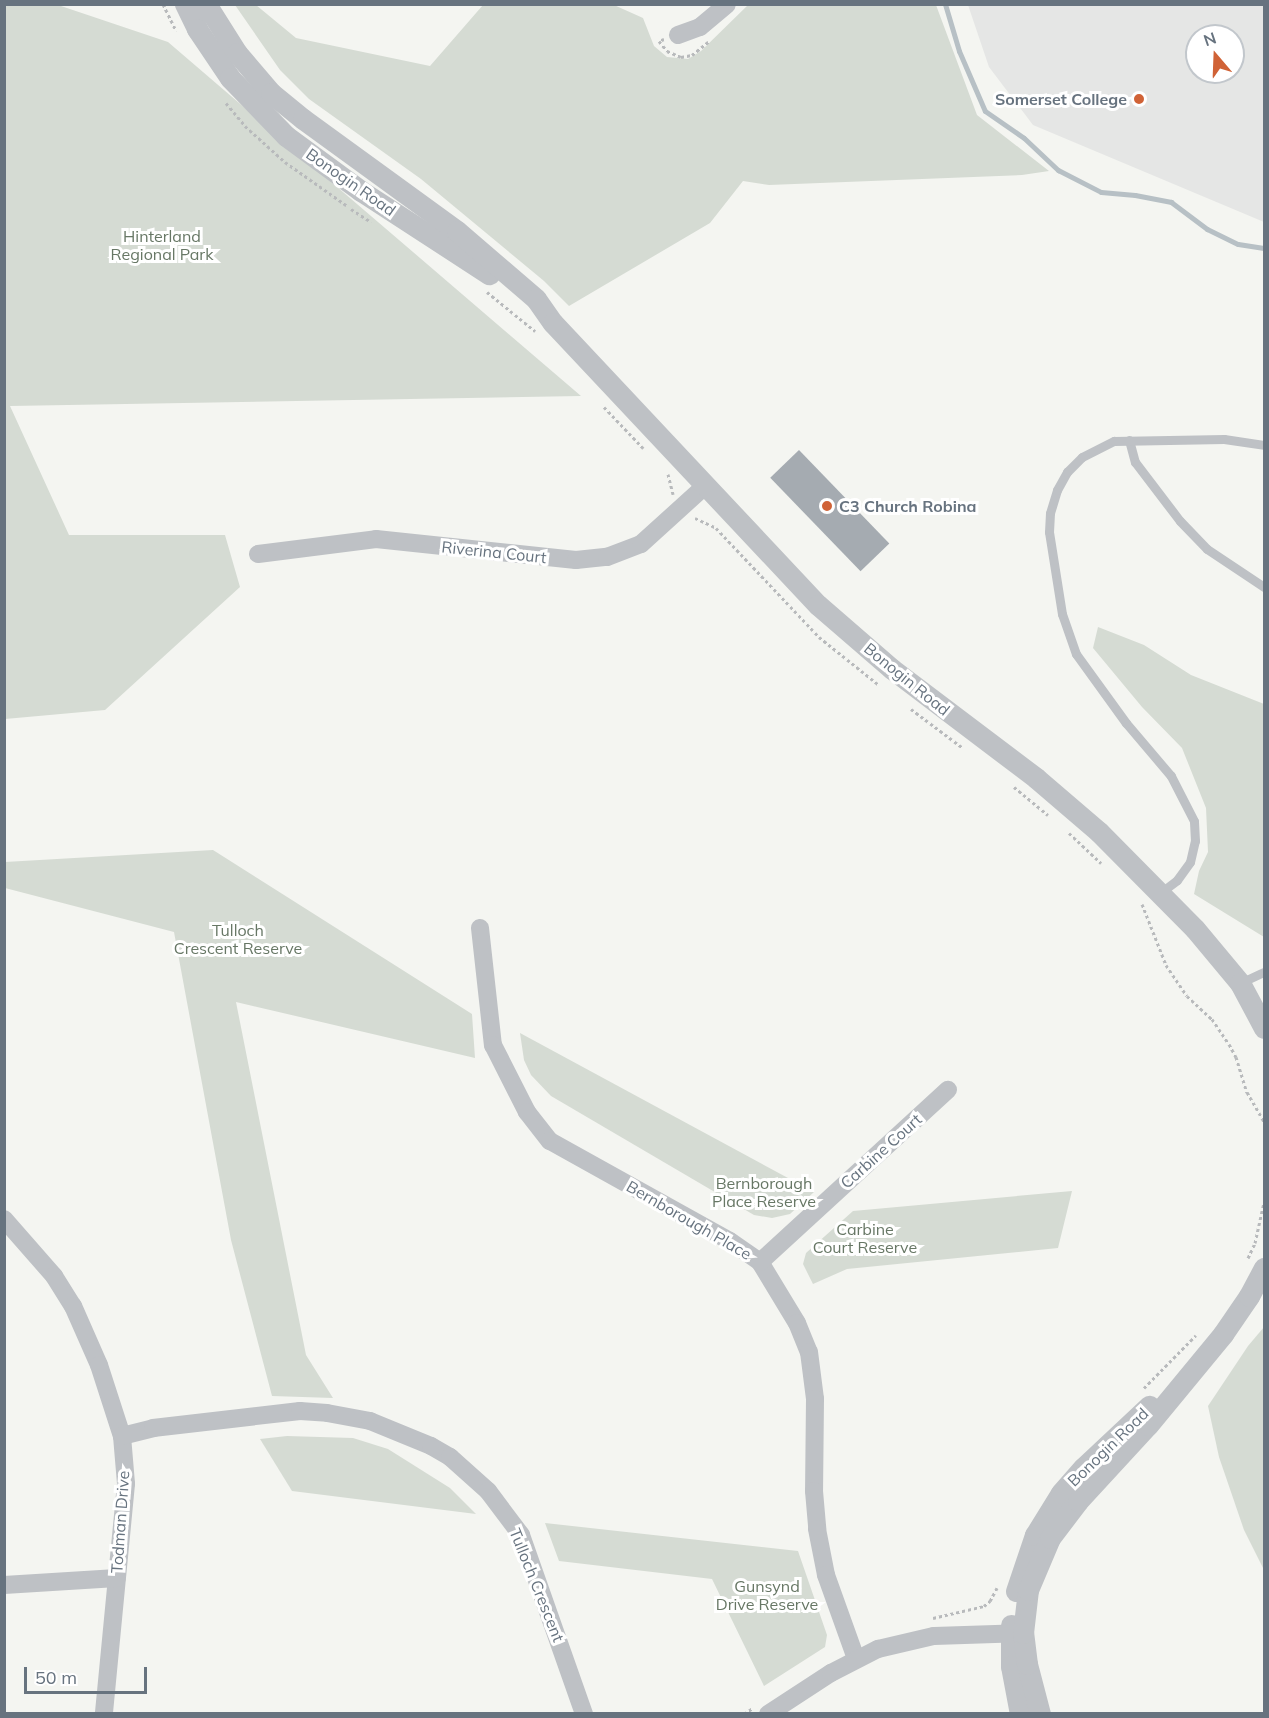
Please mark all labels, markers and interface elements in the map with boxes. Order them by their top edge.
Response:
north arrow [1185,24,1245,84]
text: N [1201,27,1219,50]
place label: Somerset College [995,89,1127,109]
marker: Somerset College [1132,92,1146,106]
street label: Bonogin Road [303,144,399,220]
park label: Hinterland Regional Park [111,226,213,264]
place label: C3 Church Robina [839,496,977,516]
marker: C3 Church Robina [820,499,834,513]
street label: Riverina Court [441,537,547,567]
street label: Bonogin Road [860,639,954,719]
park label: Tulloch Crescent Reserve [174,920,302,958]
street label: Carbine Court [837,1110,925,1192]
park label: Bernborough Place Reserve [712,1173,816,1211]
street label: Bernborough Place [623,1176,755,1264]
park label: Carbine Court Reserve [813,1219,917,1257]
street label: Bonogin Road [1064,1404,1152,1490]
street label: Todman Drive [107,1470,133,1574]
street label: Tulloch Crescent [505,1525,569,1645]
park label: Gunsynd Drive Reserve [716,1576,818,1614]
scale bar [27,1655,150,1693]
text: 50 m [35,1666,77,1689]

